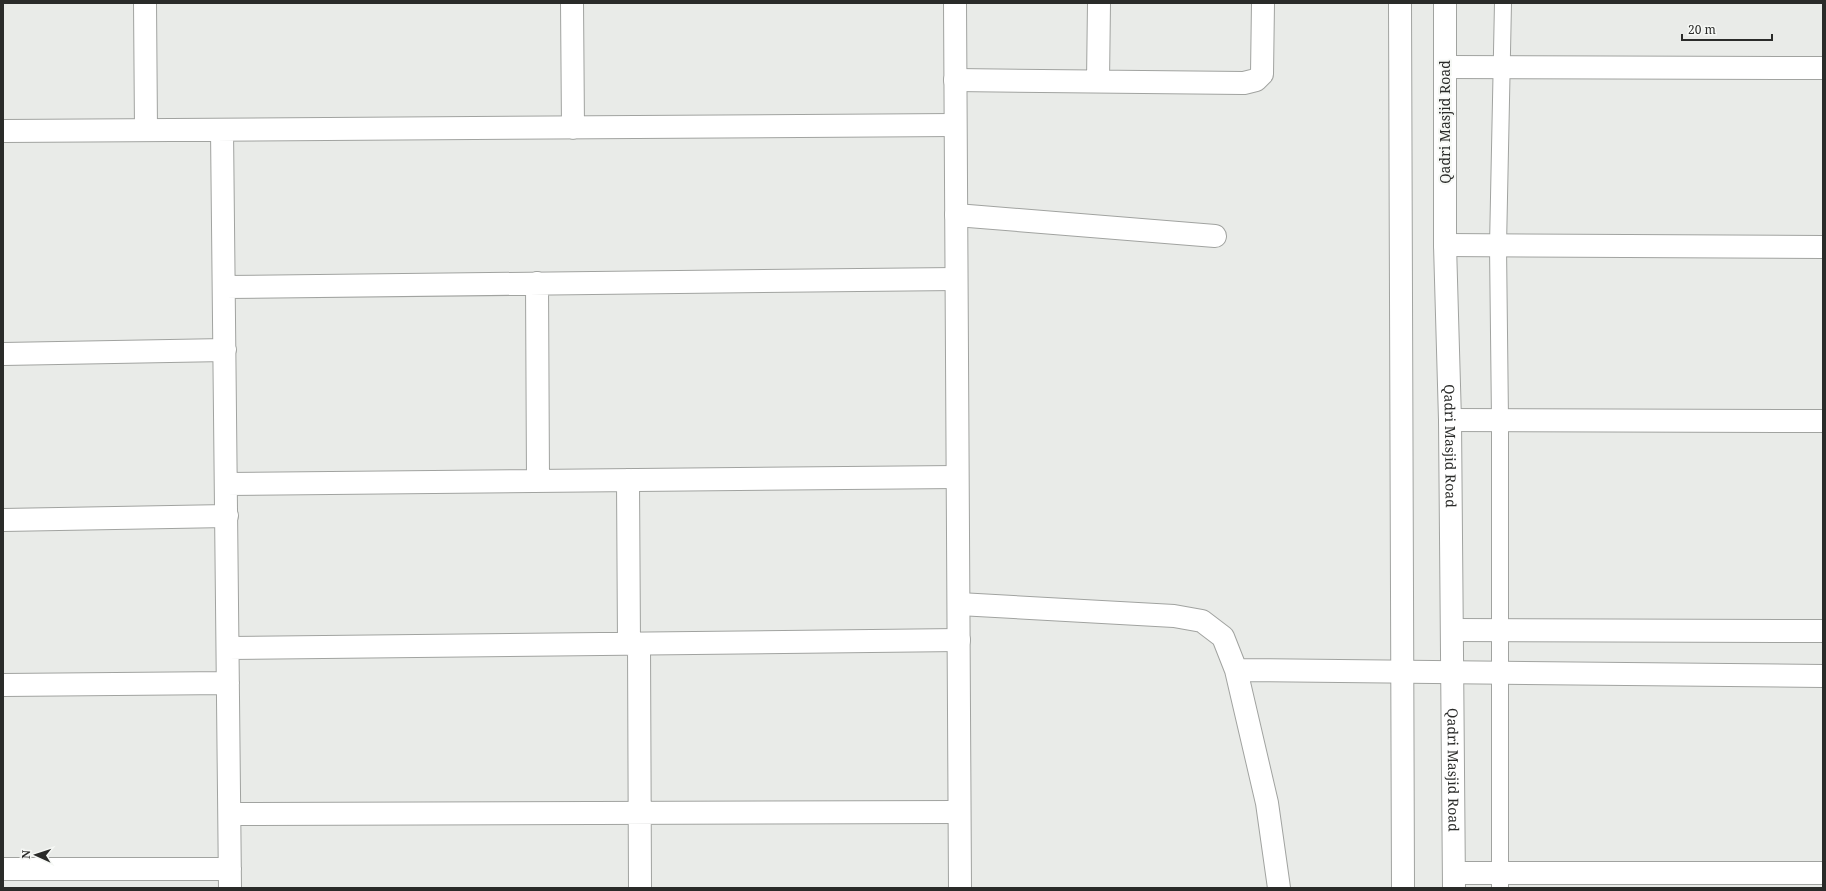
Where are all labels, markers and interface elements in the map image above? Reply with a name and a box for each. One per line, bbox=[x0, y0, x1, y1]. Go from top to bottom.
scale bar bbox=[1682, 16, 1772, 42]
text: 20 m bbox=[1688, 21, 1716, 38]
street label: Qadri Masjid Road bbox=[1435, 60, 1454, 184]
street label: Qadri Masjid Road bbox=[1440, 384, 1461, 508]
street label: Qadri Masjid Road bbox=[1443, 708, 1464, 832]
north arrow bbox=[16, 835, 56, 875]
text: N bbox=[18, 849, 33, 859]

